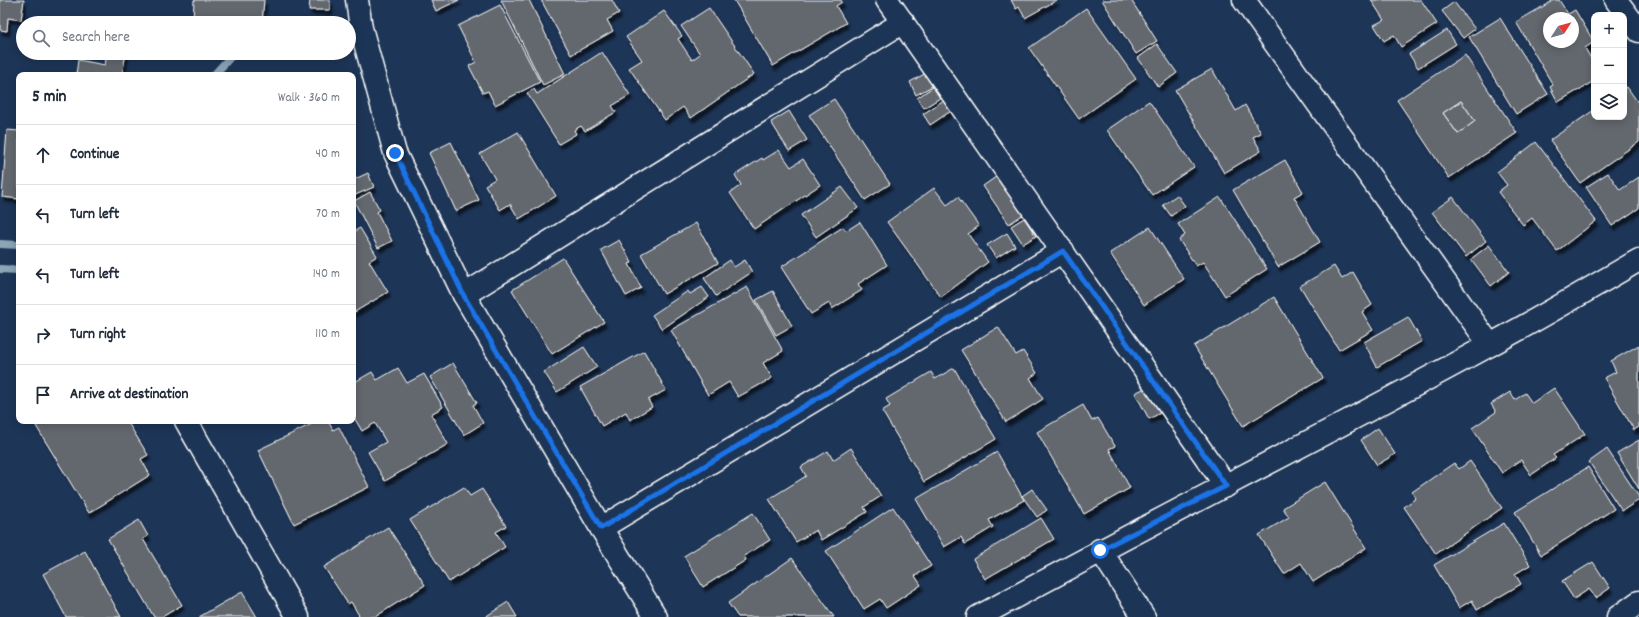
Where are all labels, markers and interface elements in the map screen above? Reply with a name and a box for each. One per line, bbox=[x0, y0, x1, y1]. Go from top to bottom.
north arrow bbox=[1543, 12, 1579, 48]
map controls bbox=[1591, 12, 1627, 120]
button: + bbox=[1591, 12, 1627, 48]
search box bbox=[16, 16, 356, 60]
icon: search bbox=[30, 27, 52, 49]
text: Search here bbox=[62, 27, 130, 49]
button: − bbox=[1591, 48, 1627, 84]
button: layers bbox=[1591, 84, 1627, 120]
text: 5 min bbox=[32, 86, 66, 110]
text: Walk · 360 m bbox=[278, 89, 340, 108]
icon: ahead bbox=[32, 144, 54, 166]
text: Continue bbox=[70, 144, 119, 166]
route end bbox=[386, 144, 404, 162]
text: 40 m bbox=[316, 145, 340, 164]
icon: left bbox=[32, 204, 54, 226]
text: Turn left bbox=[70, 204, 119, 226]
text: 70 m bbox=[316, 205, 340, 224]
icon: left bbox=[32, 264, 54, 286]
text: Turn left bbox=[70, 264, 119, 286]
text: 140 m bbox=[313, 265, 340, 284]
icon: right bbox=[32, 324, 54, 346]
text: Turn right bbox=[70, 324, 126, 346]
text: 110 m bbox=[315, 325, 340, 344]
icon: arrive bbox=[32, 384, 54, 406]
text: Arrive at destination bbox=[70, 384, 188, 406]
route start bbox=[1091, 541, 1109, 559]

